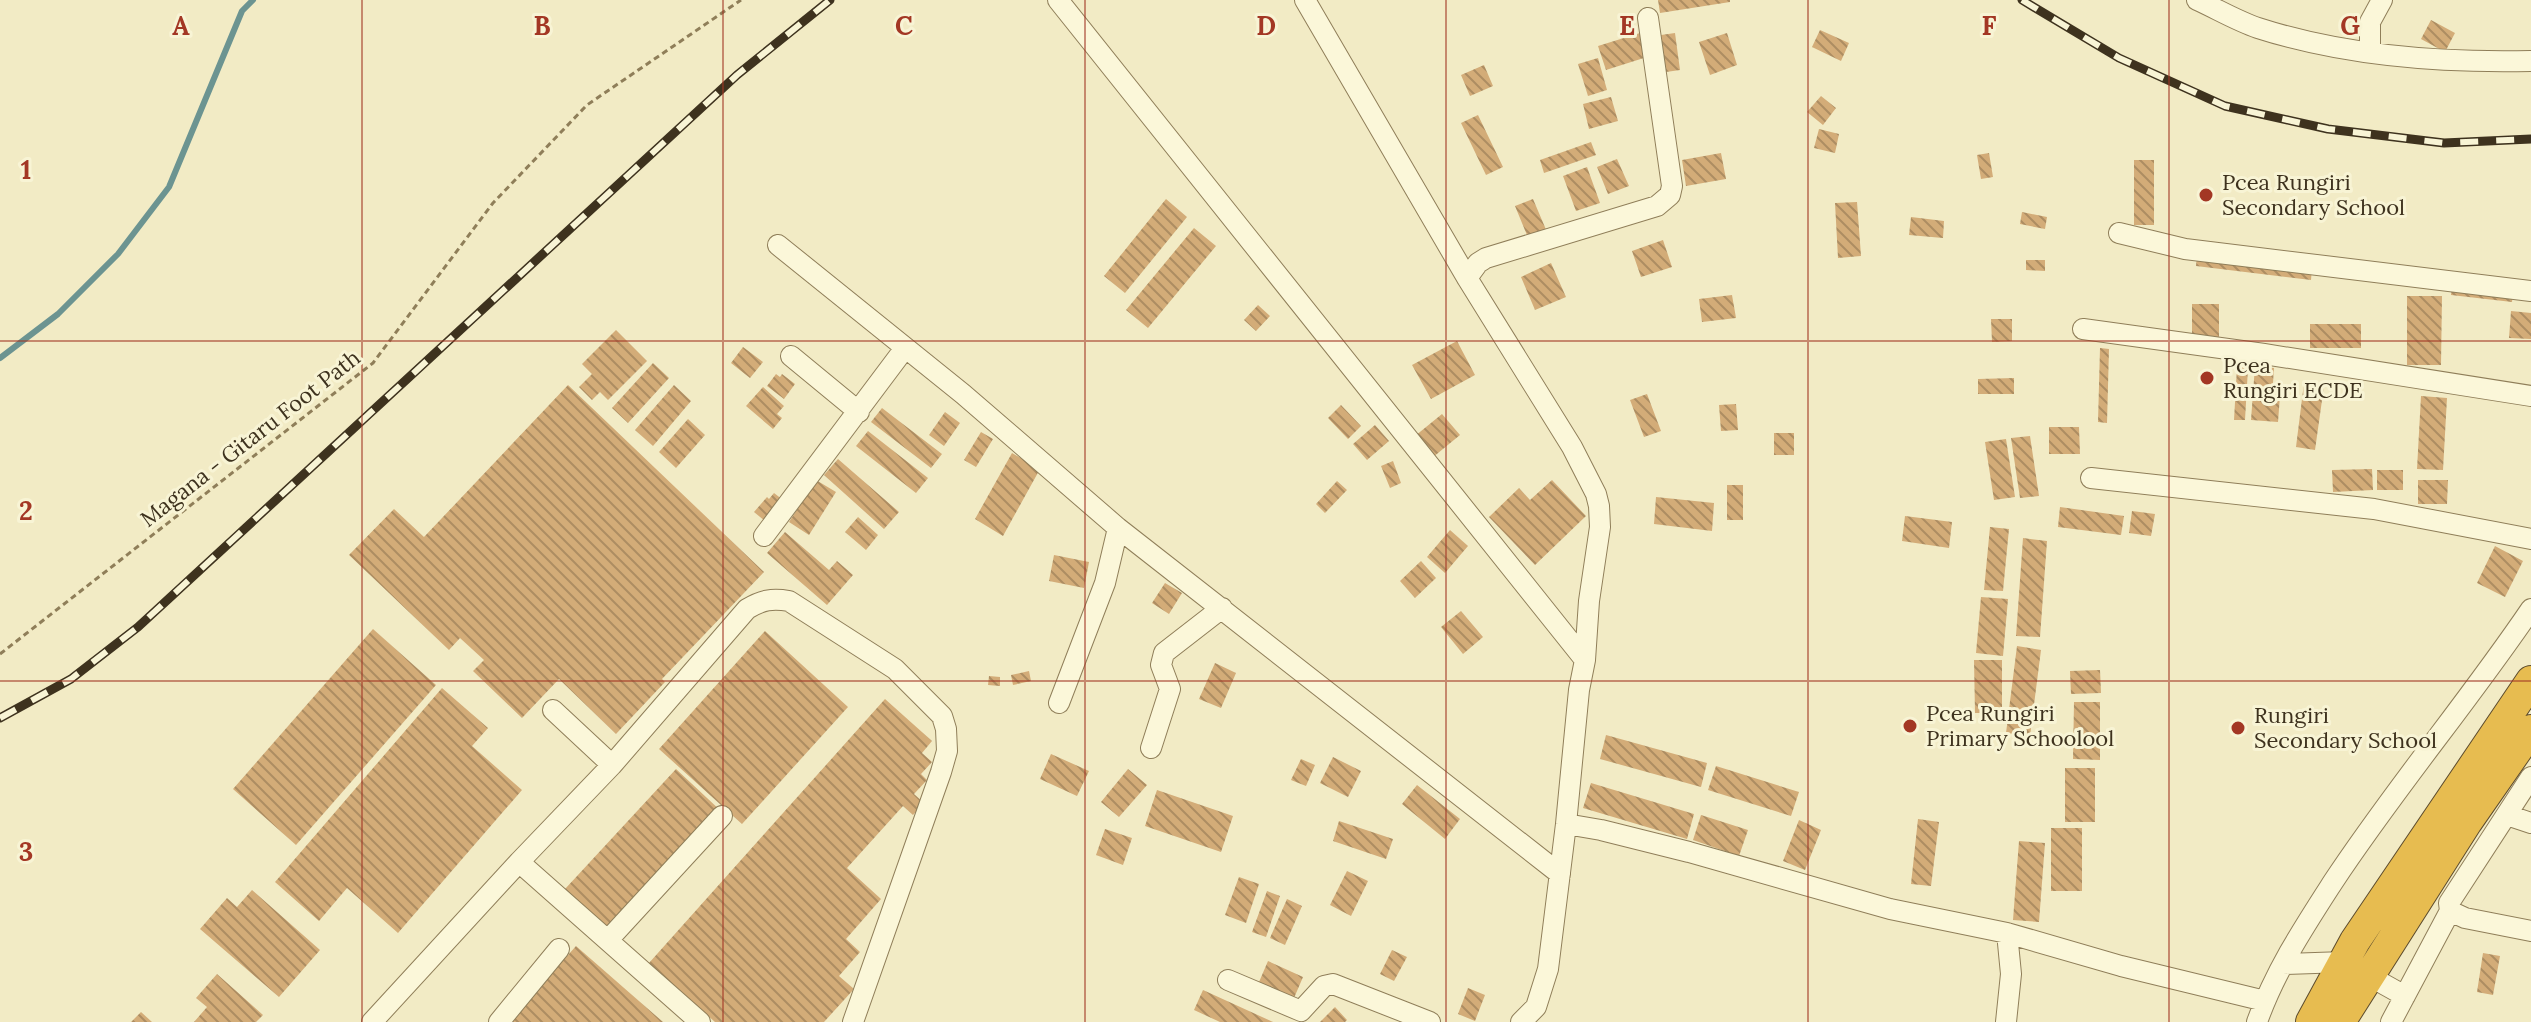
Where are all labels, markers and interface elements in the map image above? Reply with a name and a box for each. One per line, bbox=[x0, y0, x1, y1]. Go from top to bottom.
text: A bbox=[172, 9, 190, 42]
text: B bbox=[533, 9, 551, 42]
text: C bbox=[895, 9, 913, 42]
text: D bbox=[1256, 9, 1276, 42]
text: E bbox=[1619, 9, 1635, 42]
text: F bbox=[1982, 9, 1997, 42]
text: G bbox=[2340, 9, 2360, 42]
text: 1 bbox=[21, 153, 31, 186]
place label: Pcea Rungiri Secondary School bbox=[2222, 168, 2405, 221]
marker: Pcea Rungiri Secondary School bbox=[2197, 186, 2215, 204]
street label: Magana - Gitaru Foot Path bbox=[134, 343, 366, 533]
place label: Pcea Rungiri ECDE bbox=[2223, 351, 2363, 404]
marker: Pcea Rungiri ECDE bbox=[2198, 369, 2216, 387]
text: 2 bbox=[19, 494, 33, 527]
place label: Pcea Rungiri Primary Schoolool bbox=[1926, 699, 2114, 752]
place label: Rungiri Secondary School bbox=[2254, 701, 2437, 754]
marker: Pcea Rungiri Primary Schoolool bbox=[1901, 717, 1919, 735]
marker: Rungiri Secondary School bbox=[2229, 719, 2247, 737]
text: 3 bbox=[19, 835, 33, 868]

